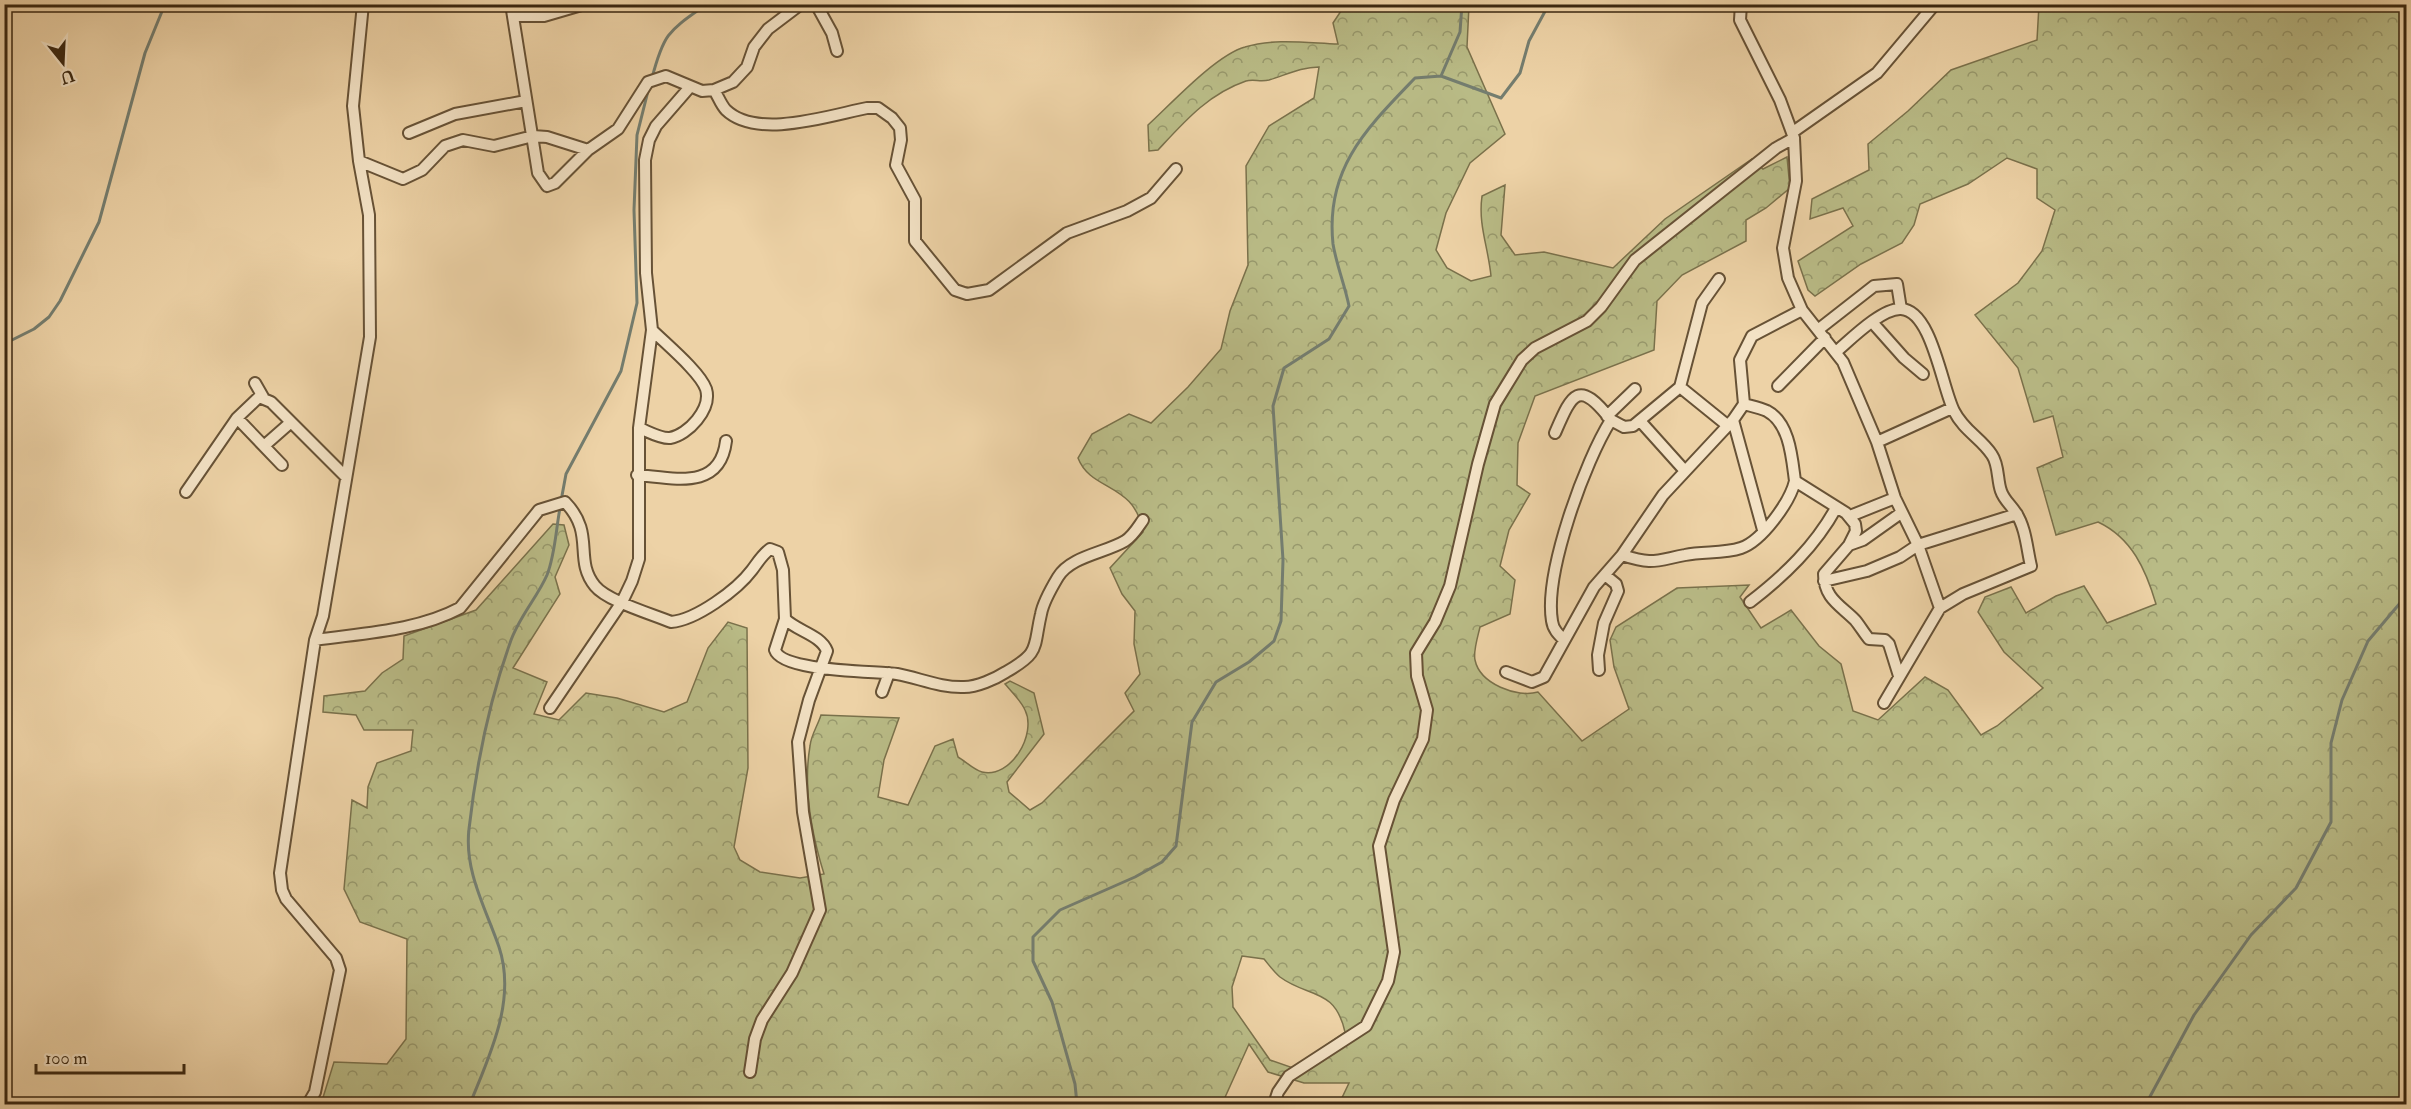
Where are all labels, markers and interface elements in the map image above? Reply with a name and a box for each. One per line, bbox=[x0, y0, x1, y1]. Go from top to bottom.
north arrow bbox=[33, 33, 93, 93]
text: U bbox=[57, 65, 77, 88]
scale bar bbox=[36, 1037, 184, 1075]
text: 100 m bbox=[45, 1047, 88, 1070]

